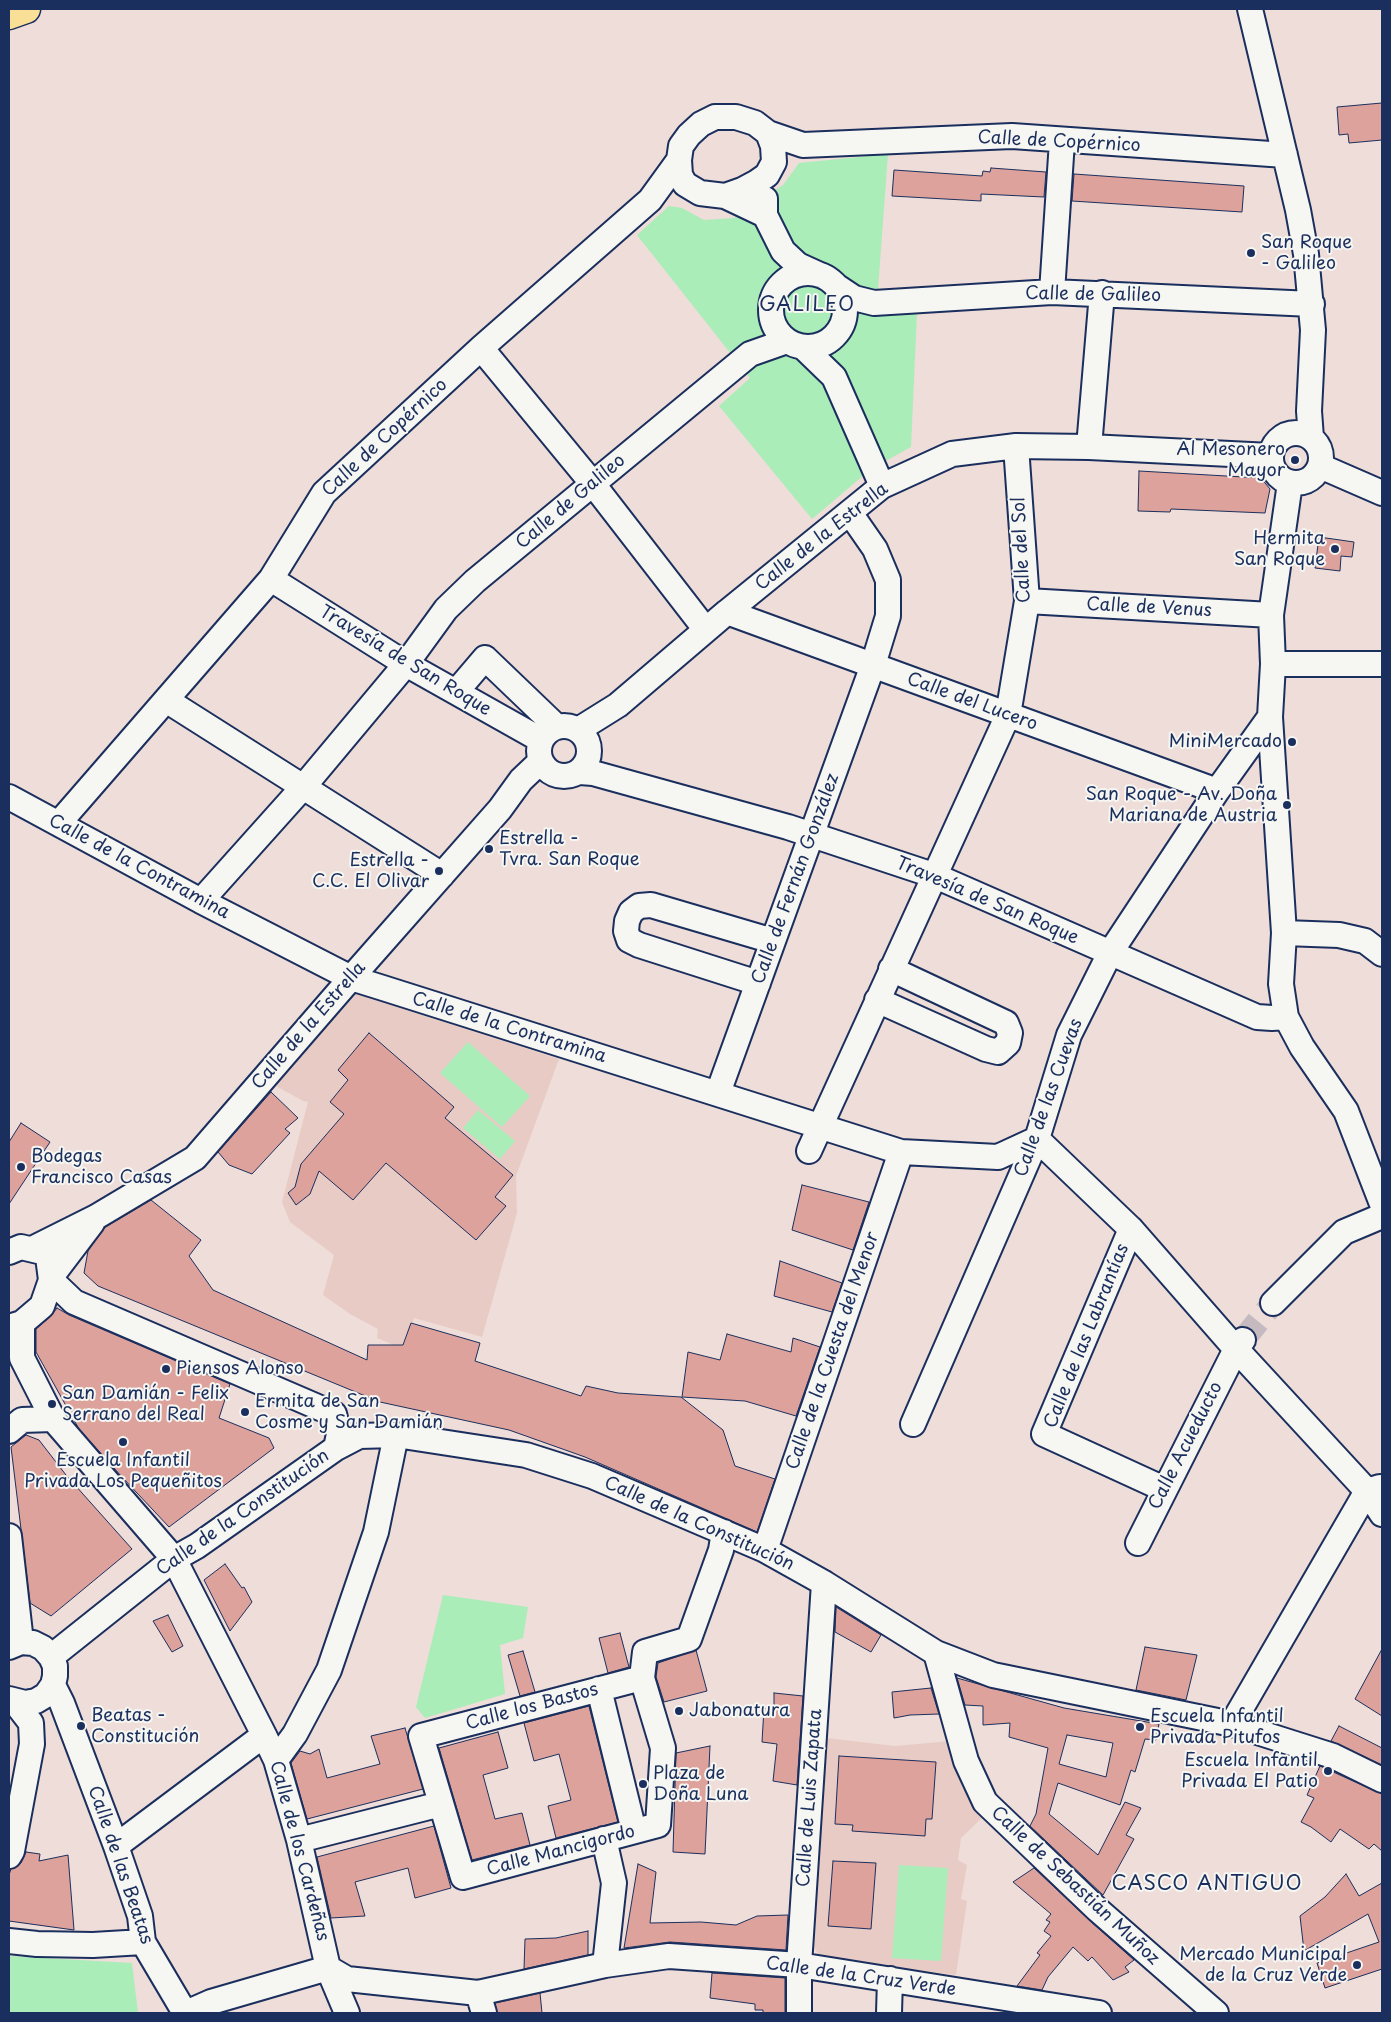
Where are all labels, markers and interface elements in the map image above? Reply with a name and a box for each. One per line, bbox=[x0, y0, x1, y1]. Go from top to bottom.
street label: Calle de Copérnico bbox=[977, 127, 1141, 157]
place label: San Roque - Galileo bbox=[1261, 232, 1352, 274]
marker: San Roque - Galileo bbox=[1245, 247, 1257, 259]
street label: Calle de Galileo bbox=[1025, 283, 1161, 307]
district label: GALILEO bbox=[759, 293, 855, 317]
street label: Calle de Copérnico bbox=[318, 374, 452, 502]
place label: Al Mesonero Mayor bbox=[1177, 439, 1285, 482]
street label: Calle de Galileo bbox=[512, 450, 630, 554]
marker: Al Mesonero Mayor bbox=[1289, 454, 1301, 466]
street label: Calle de la Estrella bbox=[751, 478, 893, 596]
street label: Calle del Sol bbox=[1008, 496, 1036, 604]
place label: Hermita San Roque bbox=[1234, 528, 1325, 570]
marker: Hermita San Roque bbox=[1329, 543, 1341, 555]
street label: Calle de Venus bbox=[1086, 594, 1212, 622]
street label: Travesía de San Roque bbox=[315, 601, 495, 721]
street label: Calle del Lucero bbox=[904, 668, 1040, 736]
place label: MiniMercado bbox=[1169, 731, 1282, 753]
marker: MiniMercado bbox=[1286, 736, 1298, 748]
street label: Calle de Fernán González bbox=[748, 771, 844, 987]
place label: San Roque - Av. Doña Mariana de Austria bbox=[1086, 784, 1277, 826]
marker: San Roque - Av. Doña Mariana de Austria bbox=[1281, 799, 1293, 811]
street label: Calle de la Contramina bbox=[45, 810, 233, 924]
place label: Estrella - Tvra. San Roque bbox=[499, 828, 639, 871]
marker: Estrella - Tvra. San Roque bbox=[483, 843, 495, 855]
place label: Estrella - C.C. El Olivar bbox=[312, 850, 429, 892]
street label: Travesía de San Roque bbox=[892, 853, 1082, 949]
marker: Estrella - C.C. El Olivar bbox=[433, 865, 445, 877]
street label: Calle de la Estrella bbox=[248, 958, 370, 1094]
street label: Calle de la Contramina bbox=[409, 988, 609, 1068]
street label: Calle de las Cuevas bbox=[1010, 1016, 1088, 1180]
place label: Bodegas Francisco Casas bbox=[31, 1146, 172, 1188]
marker: Bodegas Francisco Casas bbox=[15, 1161, 27, 1173]
street label: Calle de la Cuesta del Menor bbox=[782, 1229, 884, 1473]
street label: Calle de las Labrantías bbox=[1040, 1241, 1134, 1431]
place label: Piensos Alonso bbox=[176, 1358, 304, 1380]
marker: Piensos Alonso bbox=[160, 1363, 172, 1375]
street label: Calle Acueducto bbox=[1145, 1379, 1227, 1513]
place label: San Damián - Felix Serrano del Real bbox=[62, 1383, 229, 1426]
place label: Ermita de San Cosme y San Damián bbox=[255, 1391, 443, 1434]
marker: San Damián - Felix Serrano del Real bbox=[46, 1398, 58, 1410]
marker: Ermita de San Cosme y San Damián bbox=[239, 1406, 251, 1418]
marker: Escuela Infantil Privada Los Pequeñitos bbox=[117, 1436, 129, 1448]
street label: Calle de la Constitución bbox=[153, 1445, 333, 1581]
place label: Escuela Infantil Privada Los Pequeñitos bbox=[24, 1450, 222, 1492]
street label: Calle de la Constitución bbox=[601, 1472, 797, 1576]
street label: Calle los Bastos bbox=[463, 1679, 601, 1735]
place label: Jabonatura bbox=[689, 1700, 790, 1722]
place label: Beatas - Constitución bbox=[91, 1705, 199, 1748]
marker: Jabonatura bbox=[673, 1705, 685, 1717]
place label: Escuela Infantil Privada Pitufos bbox=[1150, 1706, 1284, 1748]
street label: Calle de Luis Zapata bbox=[793, 1708, 827, 1888]
marker: Beatas - Constitución bbox=[75, 1720, 87, 1732]
marker: Escuela Infantil Privada Pitufos bbox=[1134, 1721, 1146, 1733]
place label: Escuela Infantil Privada El Patio bbox=[1181, 1750, 1318, 1792]
street label: Calle de los Cardeñas bbox=[265, 1759, 333, 1943]
place label: Plaza de Doña Luna bbox=[653, 1763, 749, 1806]
marker: Escuela Infantil Privada El Patio bbox=[1322, 1765, 1334, 1777]
marker: Plaza de Doña Luna bbox=[637, 1778, 649, 1790]
street label: Calle de las Beatas bbox=[83, 1783, 157, 1947]
street label: Calle de Sebastián Muñoz bbox=[986, 1802, 1164, 1970]
street label: Calle Mancigordo bbox=[485, 1821, 637, 1881]
district label: CASCO ANTIGUO bbox=[1109, 1872, 1305, 1896]
place label: Mercado Municipal de la Cruz Verde bbox=[1179, 1944, 1347, 1986]
street label: Calle de la Cruz Verde bbox=[765, 1953, 957, 2001]
marker: Mercado Municipal de la Cruz Verde bbox=[1351, 1959, 1363, 1971]

